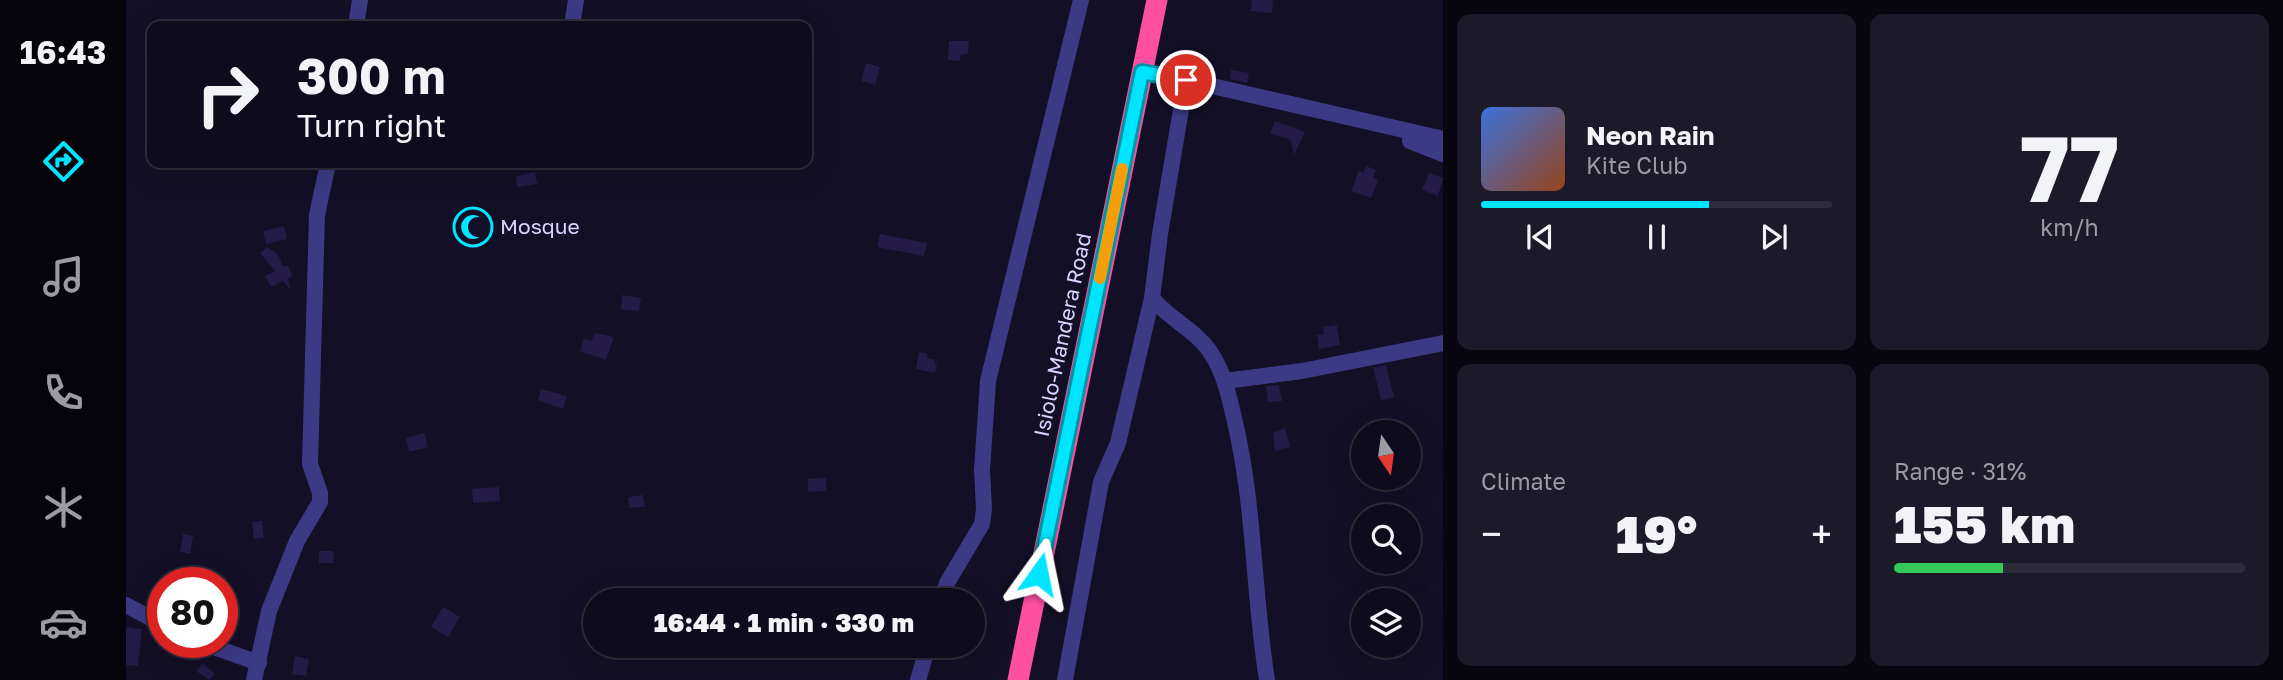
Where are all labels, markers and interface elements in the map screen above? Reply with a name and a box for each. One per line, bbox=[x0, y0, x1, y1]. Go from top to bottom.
text: 16:43 bbox=[20, 33, 106, 71]
text: 300 m bbox=[297, 46, 446, 105]
icon: right bbox=[182, 49, 273, 140]
pin bbox=[1156, 50, 1216, 110]
icon: arrive bbox=[1167, 61, 1205, 99]
text: Turn right bbox=[297, 106, 446, 144]
text: 77 bbox=[2020, 113, 2119, 222]
text: Neon Rain bbox=[1586, 120, 1715, 151]
icon: directions bbox=[39, 137, 88, 186]
text: Kite Club bbox=[1586, 151, 1687, 179]
mosque icon: Mosque bbox=[452, 206, 494, 248]
place label: Mosque bbox=[500, 213, 580, 239]
text: km/h bbox=[2040, 213, 2099, 241]
icon: previous bbox=[1521, 218, 1559, 256]
icon: pause bbox=[1638, 218, 1676, 256]
icon: next bbox=[1755, 218, 1793, 256]
street label: Isiolo-Mandera Road bbox=[1028, 231, 1096, 439]
icon: music bbox=[39, 252, 88, 301]
icon: phone bbox=[39, 368, 88, 417]
north arrow bbox=[1351, 420, 1421, 490]
map controls bbox=[1351, 420, 1421, 658]
text: Range · 31% bbox=[1894, 457, 2026, 485]
text: Climate bbox=[1481, 467, 1566, 495]
icon: climate bbox=[39, 483, 88, 532]
text: 155 km bbox=[1894, 492, 2075, 554]
text: 19° bbox=[1616, 502, 1697, 564]
button: search bbox=[1351, 504, 1421, 574]
text: − bbox=[1481, 511, 1502, 556]
text: + bbox=[1811, 511, 1832, 556]
position arrow bbox=[1002, 537, 1076, 611]
speed limit sign: 80 bbox=[147, 567, 238, 658]
button: layers bbox=[1351, 588, 1421, 658]
icon: car bbox=[39, 598, 88, 647]
text: 16:44 · 1 min · 330 m bbox=[654, 607, 914, 638]

